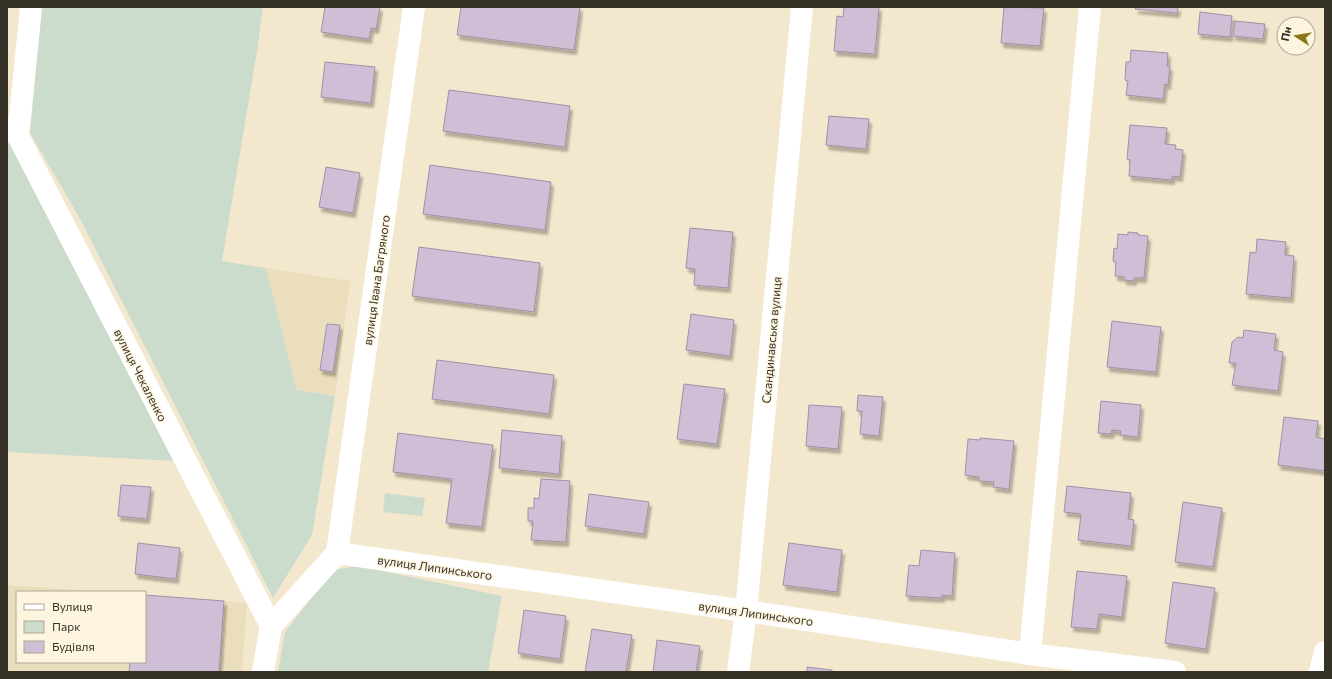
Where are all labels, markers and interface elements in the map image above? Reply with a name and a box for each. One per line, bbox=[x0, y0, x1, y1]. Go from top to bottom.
north arrow bbox=[1276, 16, 1316, 56]
text: Пн bbox=[1278, 25, 1294, 42]
street label: вулиця Івана Багряного bbox=[360, 214, 392, 346]
street label: Скандинавська вулиця bbox=[758, 276, 784, 404]
street label: вулиця Чекаленко bbox=[112, 326, 170, 424]
street label: вулиця Липинського bbox=[377, 552, 493, 582]
legend bbox=[16, 591, 146, 663]
street label: вулиця Липинського bbox=[698, 598, 814, 628]
text: Вулиця bbox=[52, 599, 93, 613]
text: Парк bbox=[52, 619, 81, 633]
text: Будівля bbox=[52, 639, 95, 653]

